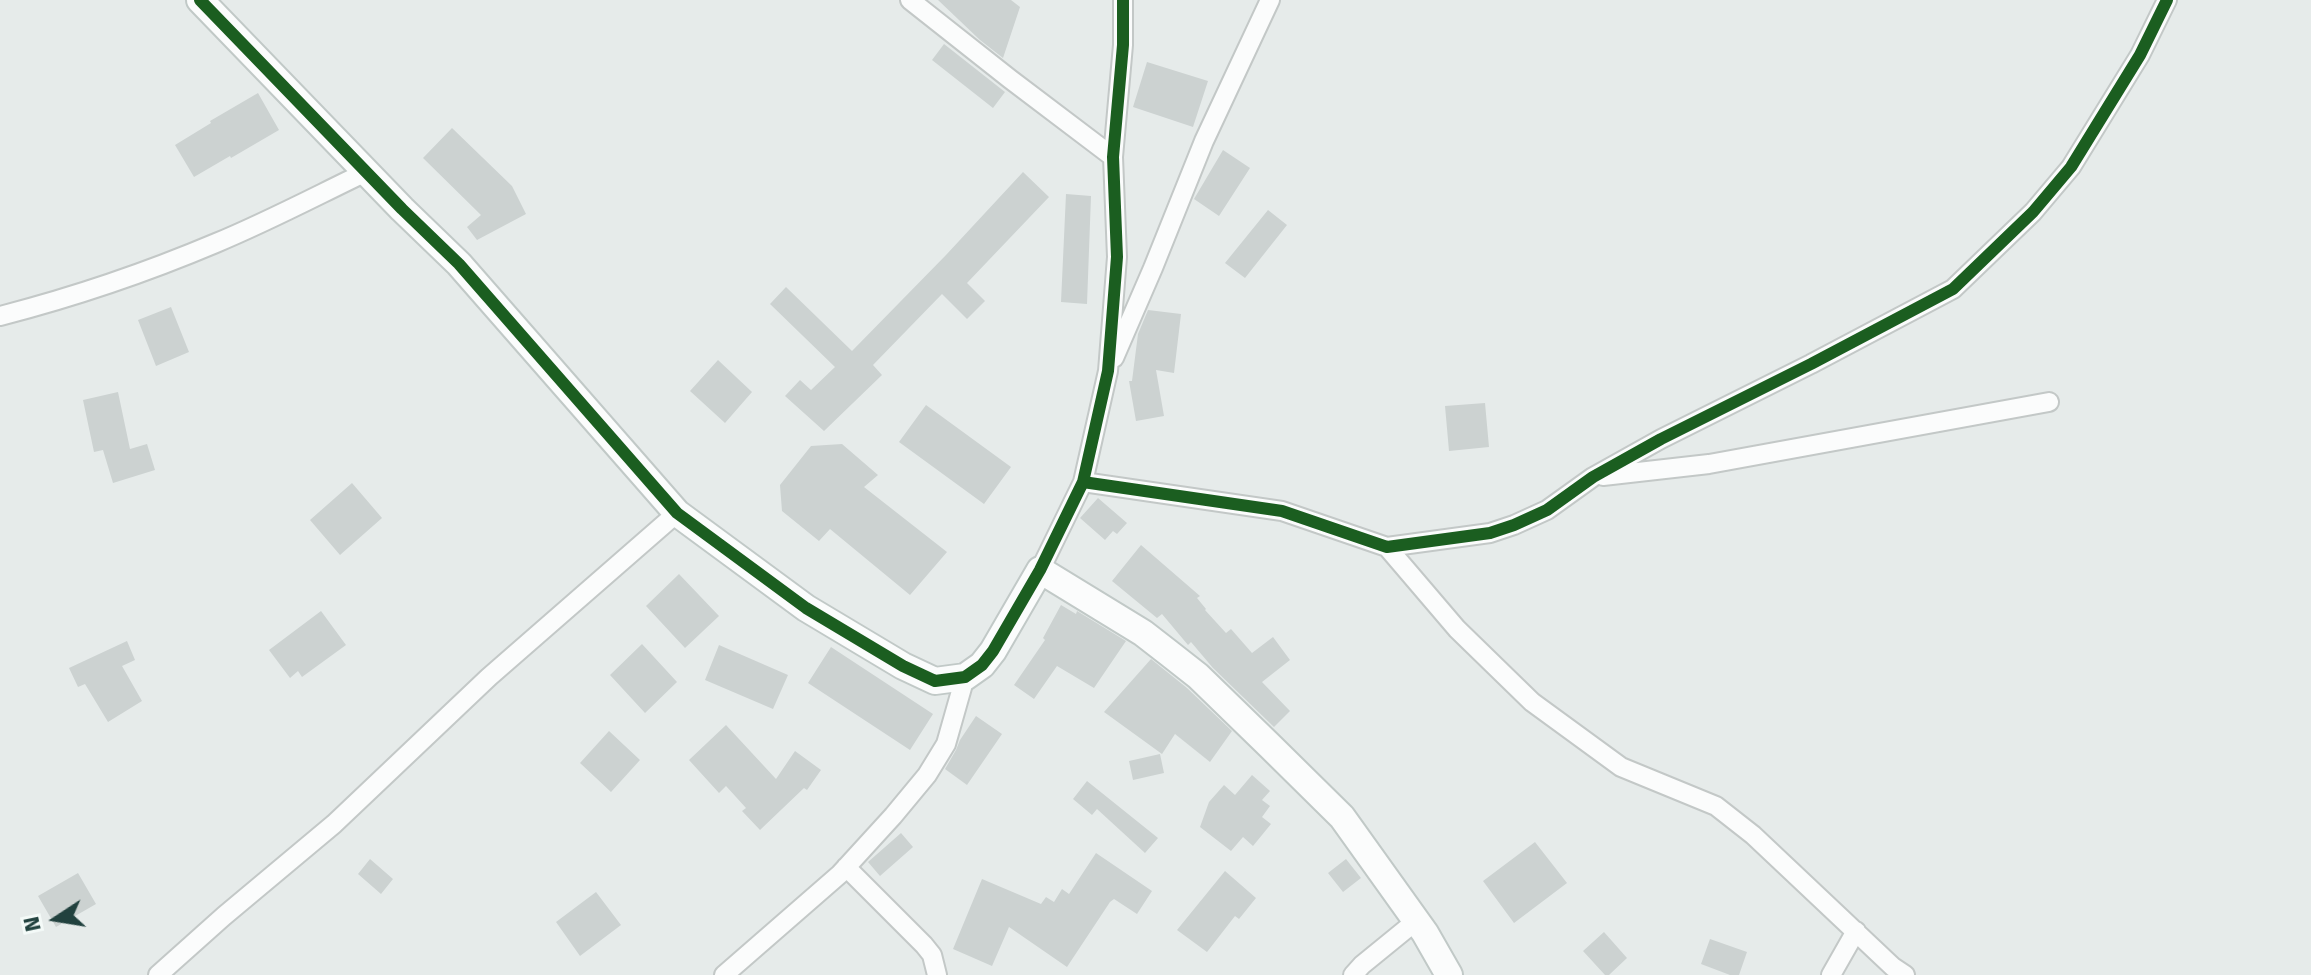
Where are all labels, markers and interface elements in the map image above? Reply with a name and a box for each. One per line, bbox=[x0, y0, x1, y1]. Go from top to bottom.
north arrow bbox=[16, 879, 96, 959]
text: N bbox=[17, 914, 47, 934]

